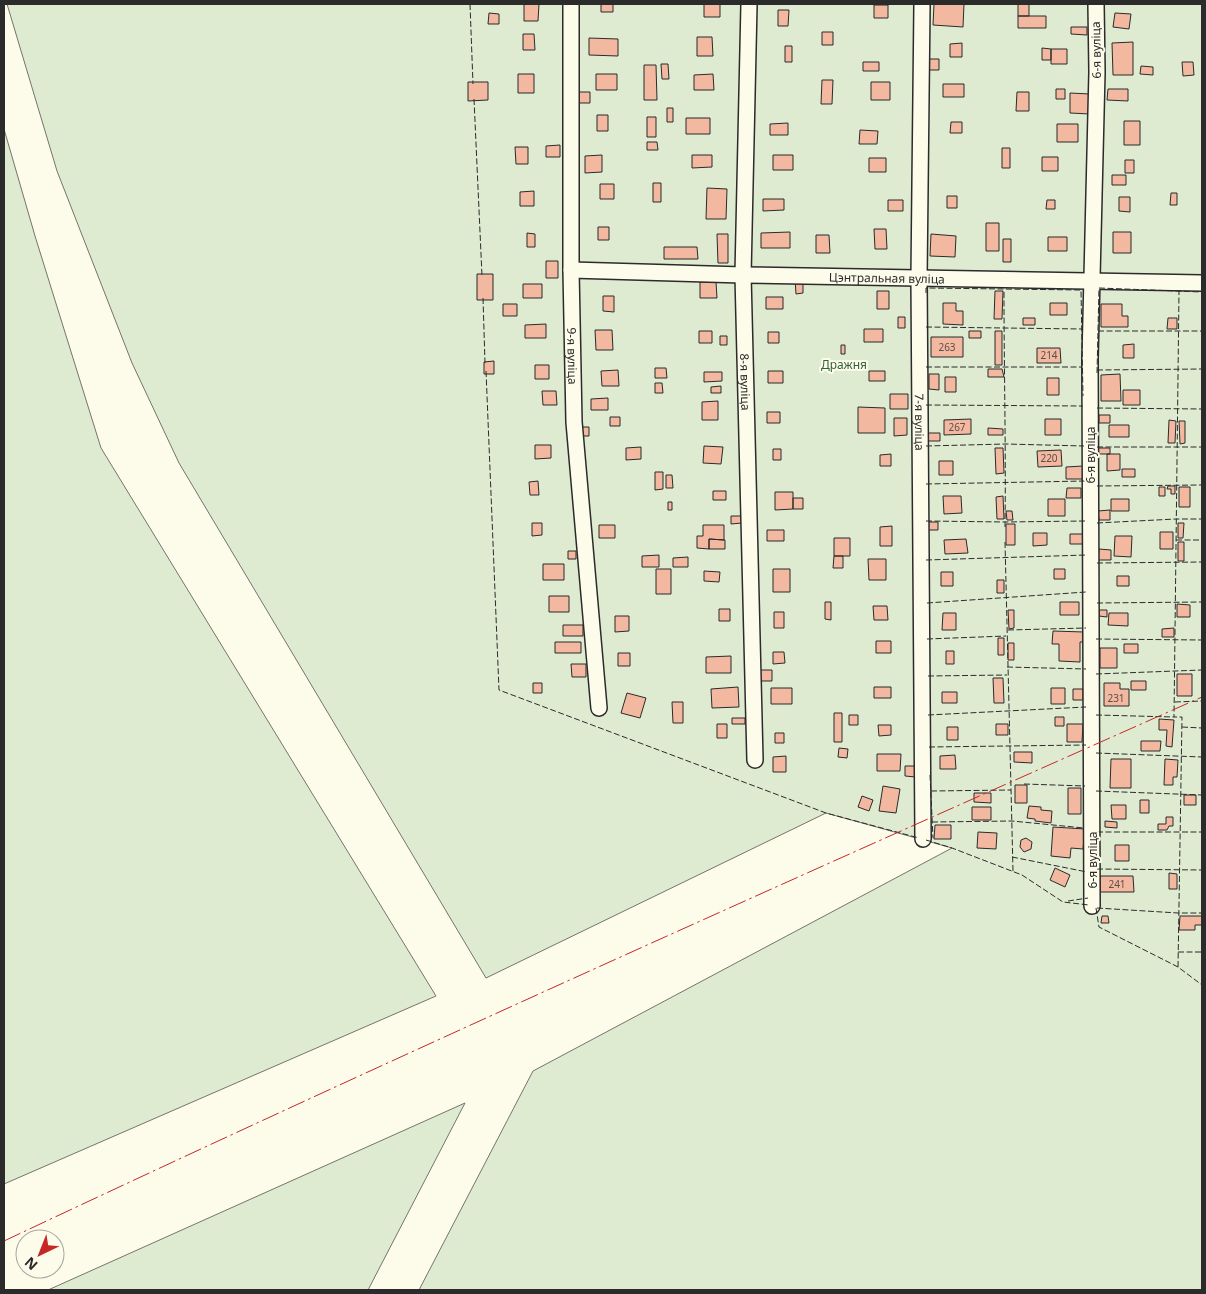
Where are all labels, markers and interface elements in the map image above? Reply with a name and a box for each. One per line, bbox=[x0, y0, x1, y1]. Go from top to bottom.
street label: 6-я вуліца bbox=[1087, 21, 1105, 79]
street label: Цэнтральная вуліца bbox=[829, 268, 945, 287]
street label: 9-я вуліца bbox=[564, 327, 582, 385]
house number: 263 bbox=[938, 340, 956, 354]
house number: 214 bbox=[1040, 348, 1058, 362]
street label: 8-я вуліца bbox=[736, 353, 755, 411]
park label: Дражня bbox=[821, 356, 867, 373]
street label: 7-я вуліца bbox=[911, 393, 929, 451]
house number: 267 bbox=[948, 420, 966, 434]
street label: 6-я вуліца bbox=[1082, 426, 1099, 484]
house number: 220 bbox=[1040, 451, 1058, 465]
house number: 231 bbox=[1107, 691, 1125, 705]
street label: 6-я вуліца bbox=[1084, 831, 1101, 889]
house number: 241 bbox=[1108, 877, 1126, 891]
north arrow bbox=[15, 1229, 65, 1279]
text: N bbox=[20, 1253, 41, 1275]

